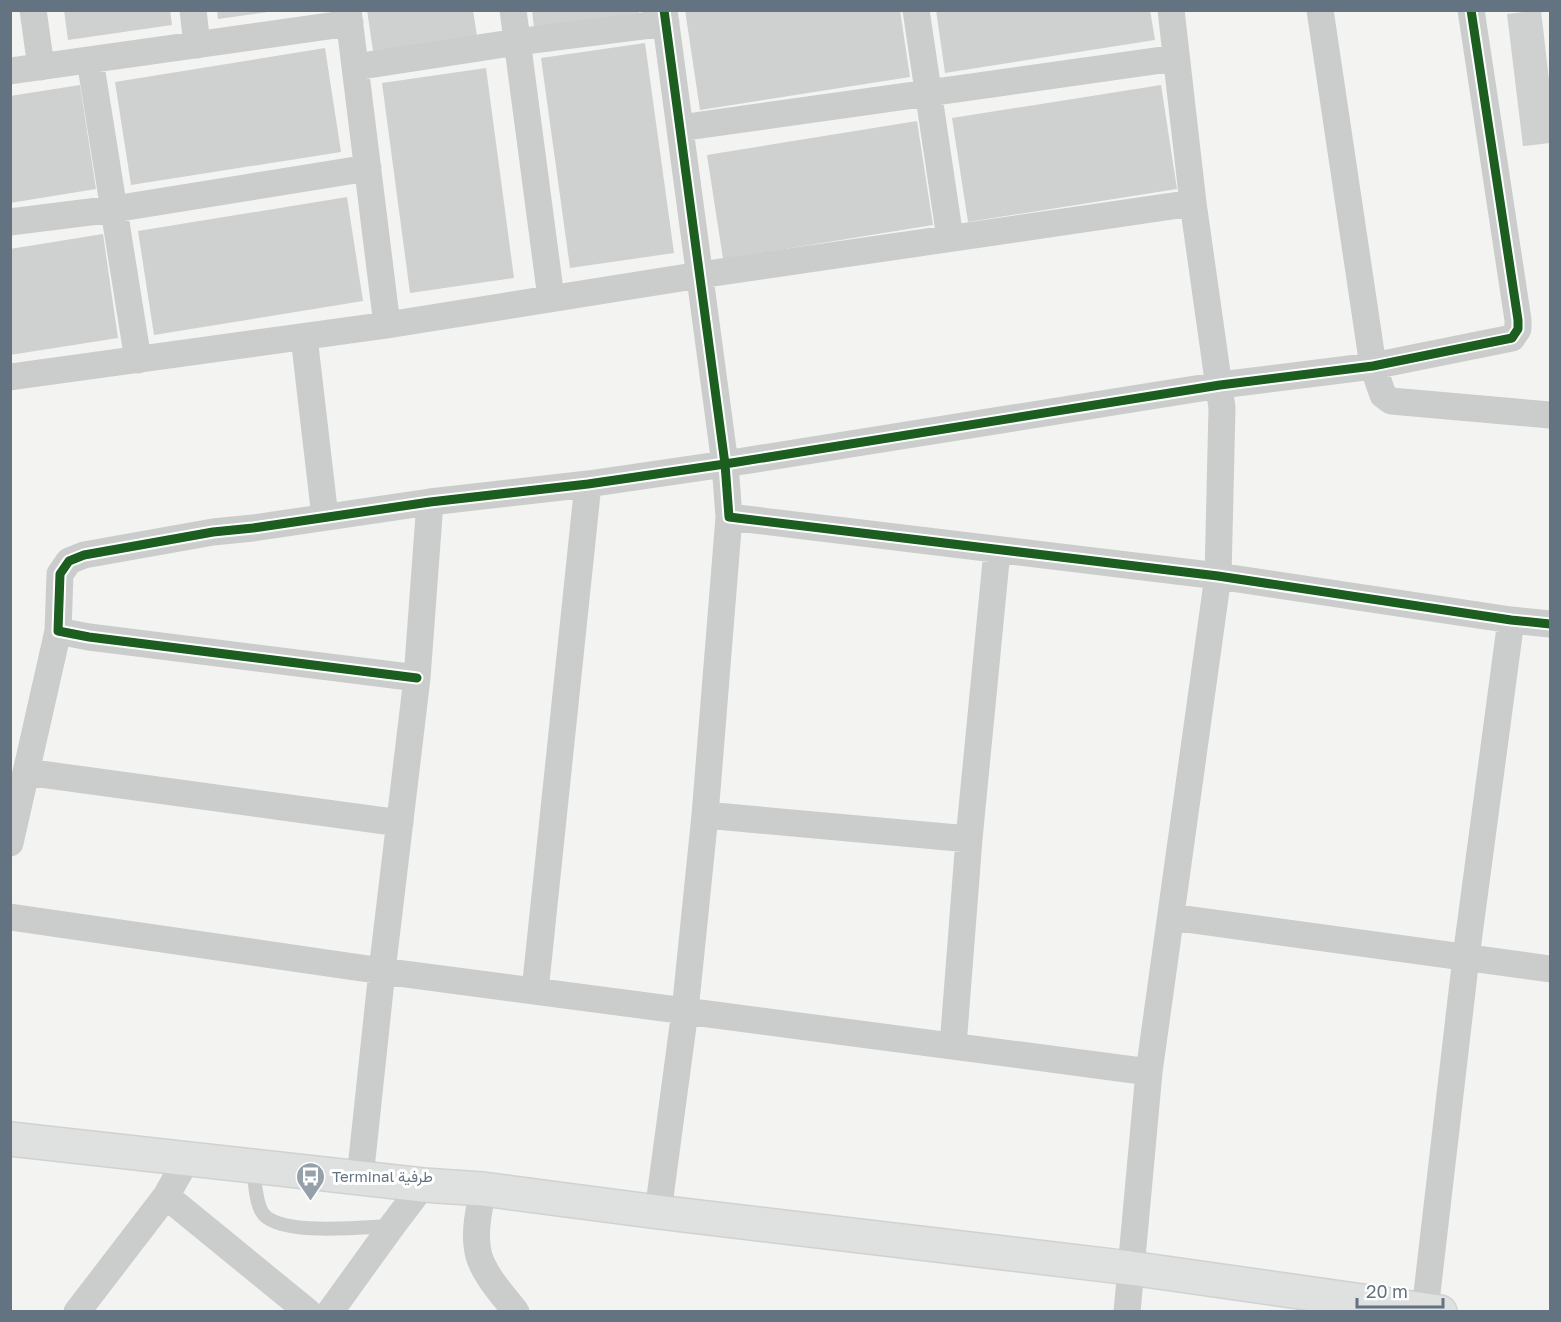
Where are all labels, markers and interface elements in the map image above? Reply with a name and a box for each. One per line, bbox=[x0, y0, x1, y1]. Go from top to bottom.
bus stop icon: Terminal طرفية bbox=[295, 1160, 327, 1202]
place label: Terminal طرفية bbox=[332, 1167, 433, 1186]
scale bar bbox=[1357, 1271, 1442, 1309]
text: 20 m bbox=[1366, 1280, 1408, 1302]

